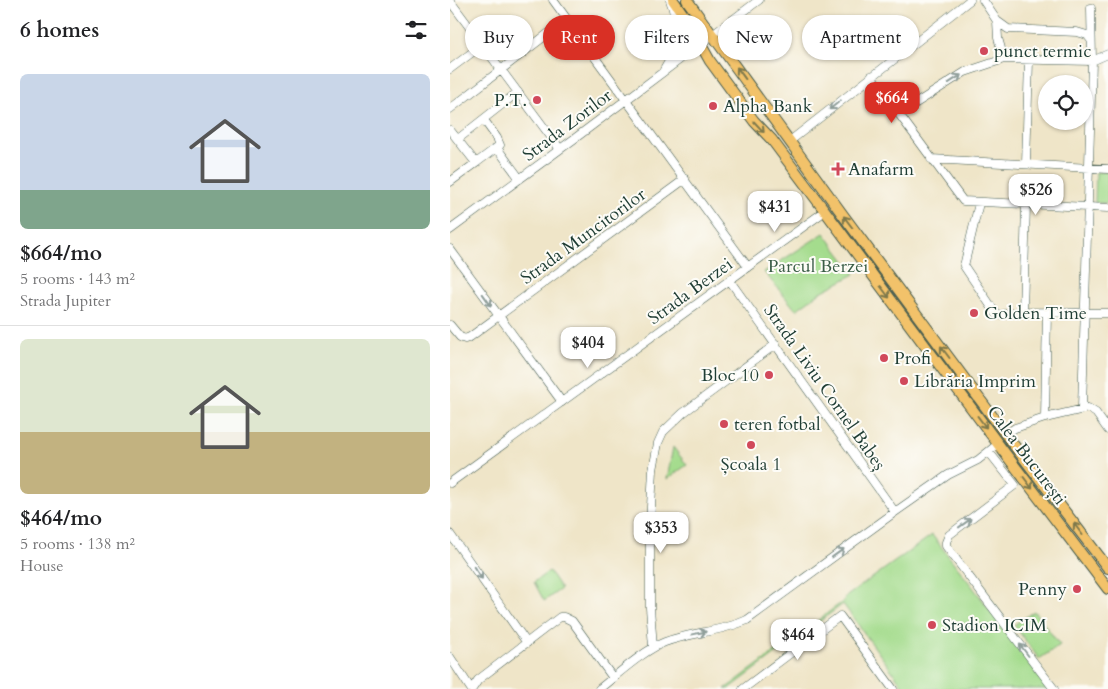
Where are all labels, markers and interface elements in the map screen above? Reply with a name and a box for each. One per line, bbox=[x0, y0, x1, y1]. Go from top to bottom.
chip: Buy bbox=[465, 15, 533, 60]
chip: Rent bbox=[543, 15, 615, 60]
chip: Filters bbox=[625, 15, 708, 60]
chip: New bbox=[718, 15, 792, 60]
chip: Apartment bbox=[802, 15, 919, 60]
text: 6 homes bbox=[20, 16, 99, 45]
icon: filters bbox=[402, 16, 430, 44]
place label: punct termic bbox=[994, 39, 1091, 64]
marker: punct termic bbox=[978, 45, 990, 57]
one-way arrow bbox=[736, 66, 746, 80]
one-way arrow bbox=[947, 73, 961, 83]
map controls bbox=[1038, 75, 1093, 130]
button: locate bbox=[1038, 75, 1093, 130]
pin: $664 bbox=[862, 82, 922, 124]
street label: Strada Zorilor bbox=[517, 83, 618, 167]
text: $664 bbox=[876, 87, 908, 109]
place label: P.T. bbox=[494, 88, 527, 113]
marker: P.T. bbox=[531, 94, 543, 106]
place label: Alpha Bank bbox=[723, 94, 813, 119]
marker: Alpha Bank bbox=[707, 100, 719, 112]
one-way arrow bbox=[828, 100, 842, 110]
icon: home bbox=[180, 106, 270, 196]
one-way arrow bbox=[753, 121, 765, 134]
place label: Anafarm bbox=[848, 157, 915, 182]
marker: Anafarm bbox=[832, 163, 844, 175]
pin: $526 bbox=[1006, 174, 1066, 216]
text: $526 bbox=[1020, 179, 1052, 201]
street label: Strada Muncitorilor bbox=[515, 182, 651, 290]
pin: $431 bbox=[745, 190, 805, 233]
text: $431 bbox=[759, 196, 791, 218]
one-way arrow bbox=[843, 215, 853, 229]
text: $664/mo bbox=[20, 239, 102, 268]
street label: Strada Berzei bbox=[643, 252, 738, 331]
park label: Parcul Berzei bbox=[768, 254, 868, 279]
text: 5 rooms · 143 m² bbox=[20, 268, 135, 290]
one-way arrow bbox=[879, 285, 890, 298]
text: Strada Jupiter bbox=[20, 290, 111, 312]
one-way arrow bbox=[482, 293, 492, 307]
street label: Strada Liviu Cornel Babeș bbox=[758, 299, 892, 475]
place label: Golden Time bbox=[984, 301, 1087, 326]
marker: Golden Time bbox=[968, 307, 980, 319]
pin: $404 bbox=[558, 326, 618, 369]
text: $404 bbox=[572, 332, 604, 354]
place label: Profi bbox=[894, 346, 931, 371]
one-way arrow bbox=[940, 346, 951, 359]
marker: Profi bbox=[878, 352, 890, 364]
place label: Bloc 10 bbox=[701, 363, 759, 388]
marker: Bloc 10 bbox=[763, 369, 775, 381]
place label: Librăria Imprim bbox=[914, 369, 1037, 394]
icon: home bbox=[180, 372, 270, 462]
marker: Librăria Imprim bbox=[898, 375, 910, 387]
street label: Calea București bbox=[981, 400, 1072, 510]
place label: teren fotbal bbox=[734, 412, 821, 437]
one-way arrow bbox=[977, 415, 987, 429]
marker: teren fotbal bbox=[718, 418, 730, 430]
marker: Școala 1 bbox=[745, 439, 757, 451]
place label: Școala 1 bbox=[720, 452, 782, 477]
one-way arrow bbox=[1022, 476, 1033, 489]
text: $464/mo bbox=[20, 504, 102, 533]
pin: $353 bbox=[631, 512, 691, 554]
text: $353 bbox=[645, 517, 677, 539]
one-way arrow bbox=[958, 517, 971, 528]
one-way arrow bbox=[1073, 523, 1084, 536]
text: 5 rooms · 138 m² bbox=[20, 533, 135, 555]
one-way arrow bbox=[831, 548, 845, 558]
text: House bbox=[20, 555, 63, 577]
one-way arrow bbox=[473, 566, 483, 580]
place label: Penny bbox=[1018, 577, 1067, 602]
marker: Penny bbox=[1071, 583, 1083, 595]
place label: Stadion ICIM bbox=[942, 613, 1047, 638]
pin: $464 bbox=[768, 618, 828, 661]
marker: Stadion ICIM bbox=[926, 619, 938, 631]
text: $464 bbox=[782, 624, 814, 646]
one-way arrow bbox=[691, 628, 707, 637]
one-way arrow bbox=[1019, 644, 1030, 657]

